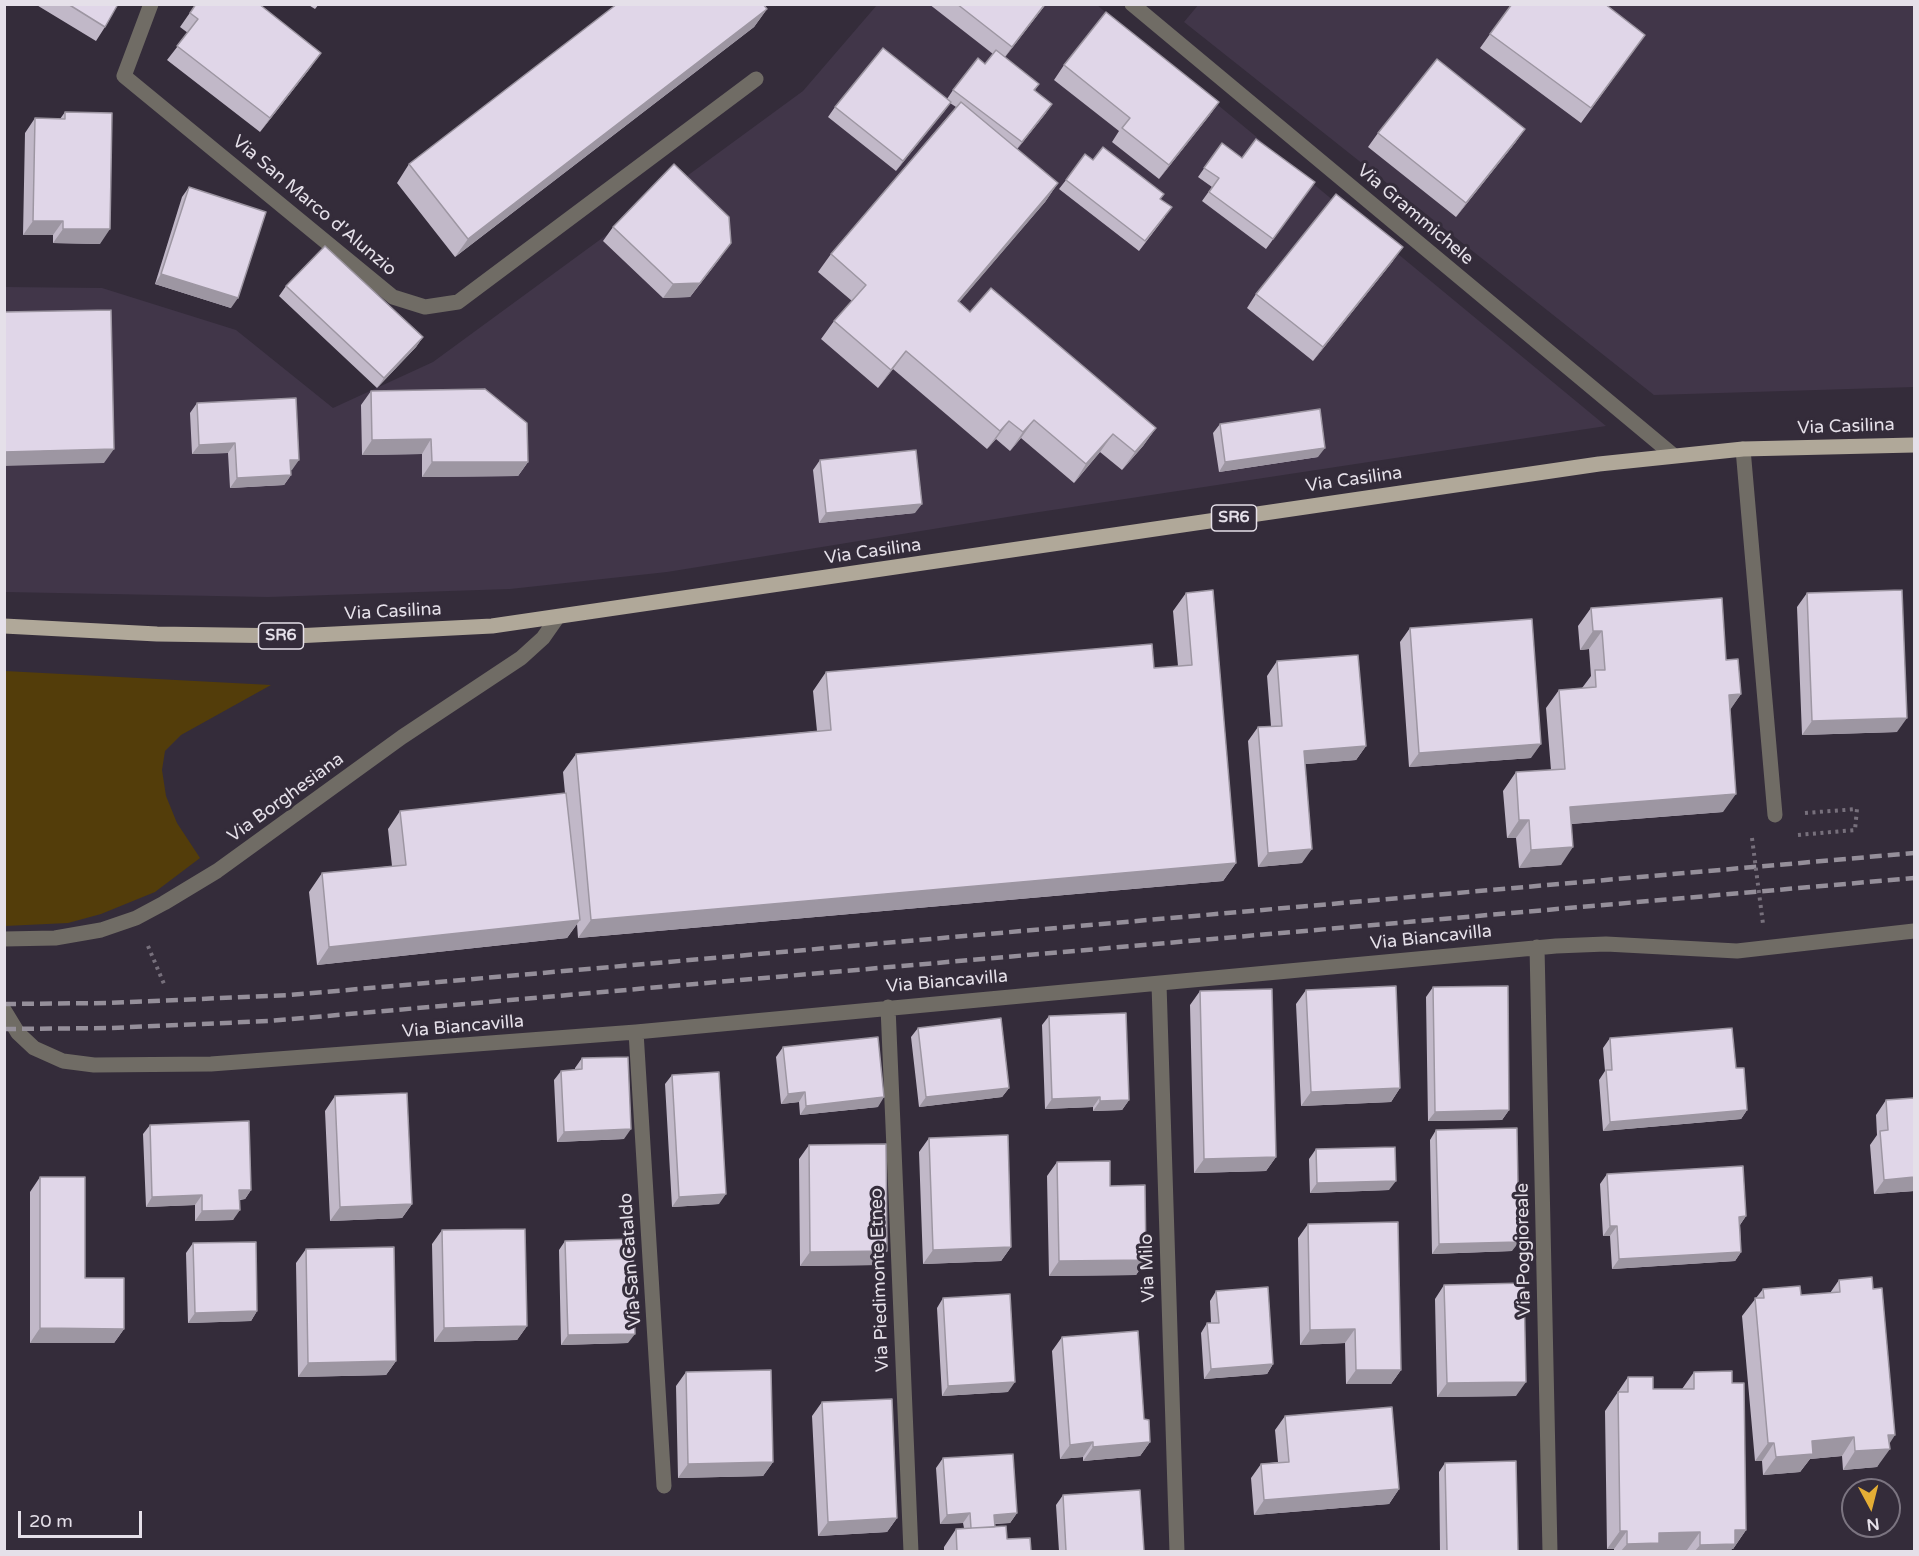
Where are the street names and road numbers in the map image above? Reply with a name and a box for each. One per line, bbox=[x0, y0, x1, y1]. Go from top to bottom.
street label: Via San Marco d'Alunzio bbox=[228, 131, 400, 281]
street label: Via Grammichele bbox=[1352, 160, 1478, 270]
street label: Via Casilina bbox=[1797, 415, 1895, 439]
street label: Via Casilina bbox=[1304, 463, 1404, 497]
road number: SR6 bbox=[1212, 505, 1256, 531]
street label: Via Casilina bbox=[823, 535, 923, 569]
street label: Via Casilina bbox=[344, 599, 442, 625]
road number: SR6 bbox=[258, 623, 304, 649]
street label: Via Borghesiana bbox=[224, 749, 348, 847]
street label: Via Biancavilla bbox=[1369, 921, 1493, 955]
street label: Via Biancavilla bbox=[885, 966, 1009, 998]
street label: Via Biancavilla bbox=[401, 1011, 525, 1043]
street label: Via Poggioreale bbox=[1512, 1183, 1536, 1317]
street label: Via Piedimonte Etneo bbox=[866, 1188, 894, 1372]
street label: Via San Cataldo bbox=[616, 1192, 646, 1328]
street label: Via Milo bbox=[1136, 1233, 1160, 1303]

